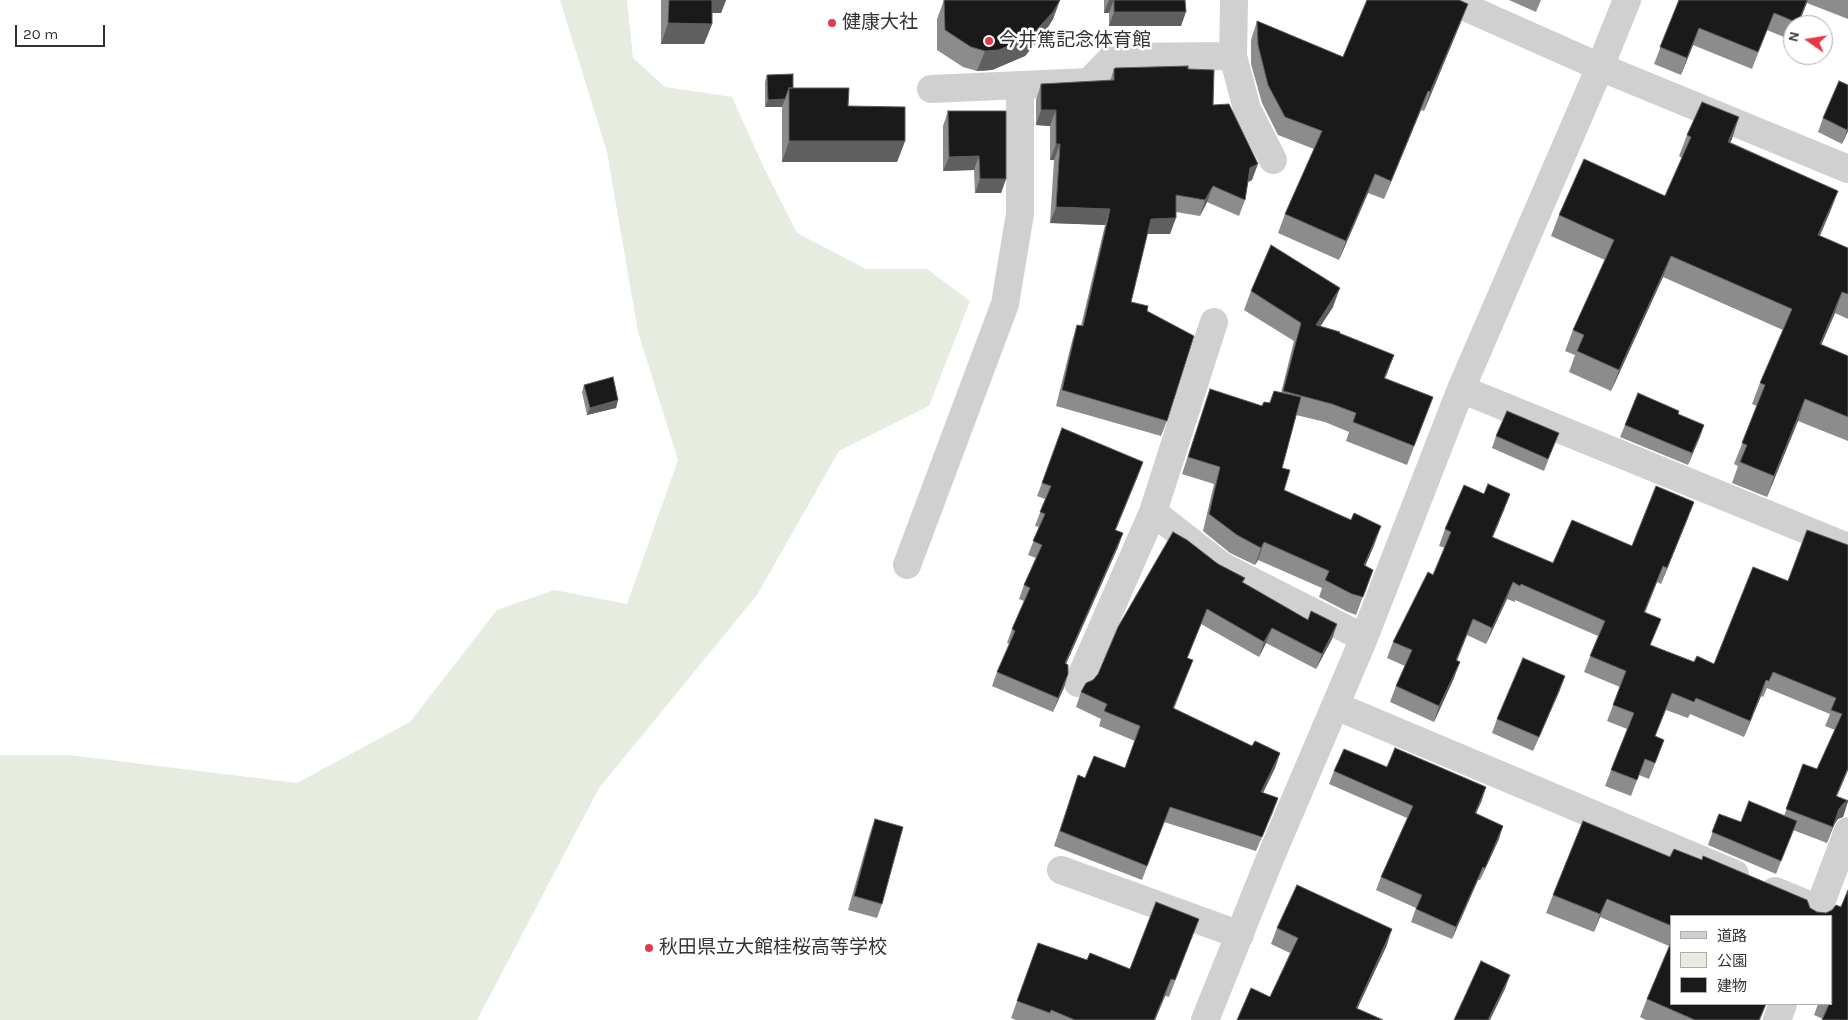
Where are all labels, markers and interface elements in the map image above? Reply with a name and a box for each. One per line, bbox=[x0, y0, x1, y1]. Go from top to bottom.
place label: 健康大社 bbox=[842, 12, 918, 34]
scale bar bbox=[18, 15, 108, 47]
north arrow bbox=[1783, 15, 1833, 65]
marker: 健康大社 bbox=[826, 17, 838, 29]
text: 20 m bbox=[23, 25, 58, 43]
place label: 今井篤記念体育館 bbox=[999, 30, 1151, 52]
text: N bbox=[1784, 30, 1803, 44]
marker: 今井篤記念体育館 bbox=[983, 35, 995, 47]
legend bbox=[1670, 915, 1833, 1005]
text: 道路 bbox=[1717, 927, 1747, 945]
place label: 秋田県立大館桂桜高等学校 bbox=[659, 937, 887, 959]
marker: 秋田県立大館桂桜高等学校 bbox=[643, 942, 655, 954]
text: 公園 bbox=[1717, 952, 1747, 970]
text: 建物 bbox=[1717, 977, 1747, 995]

